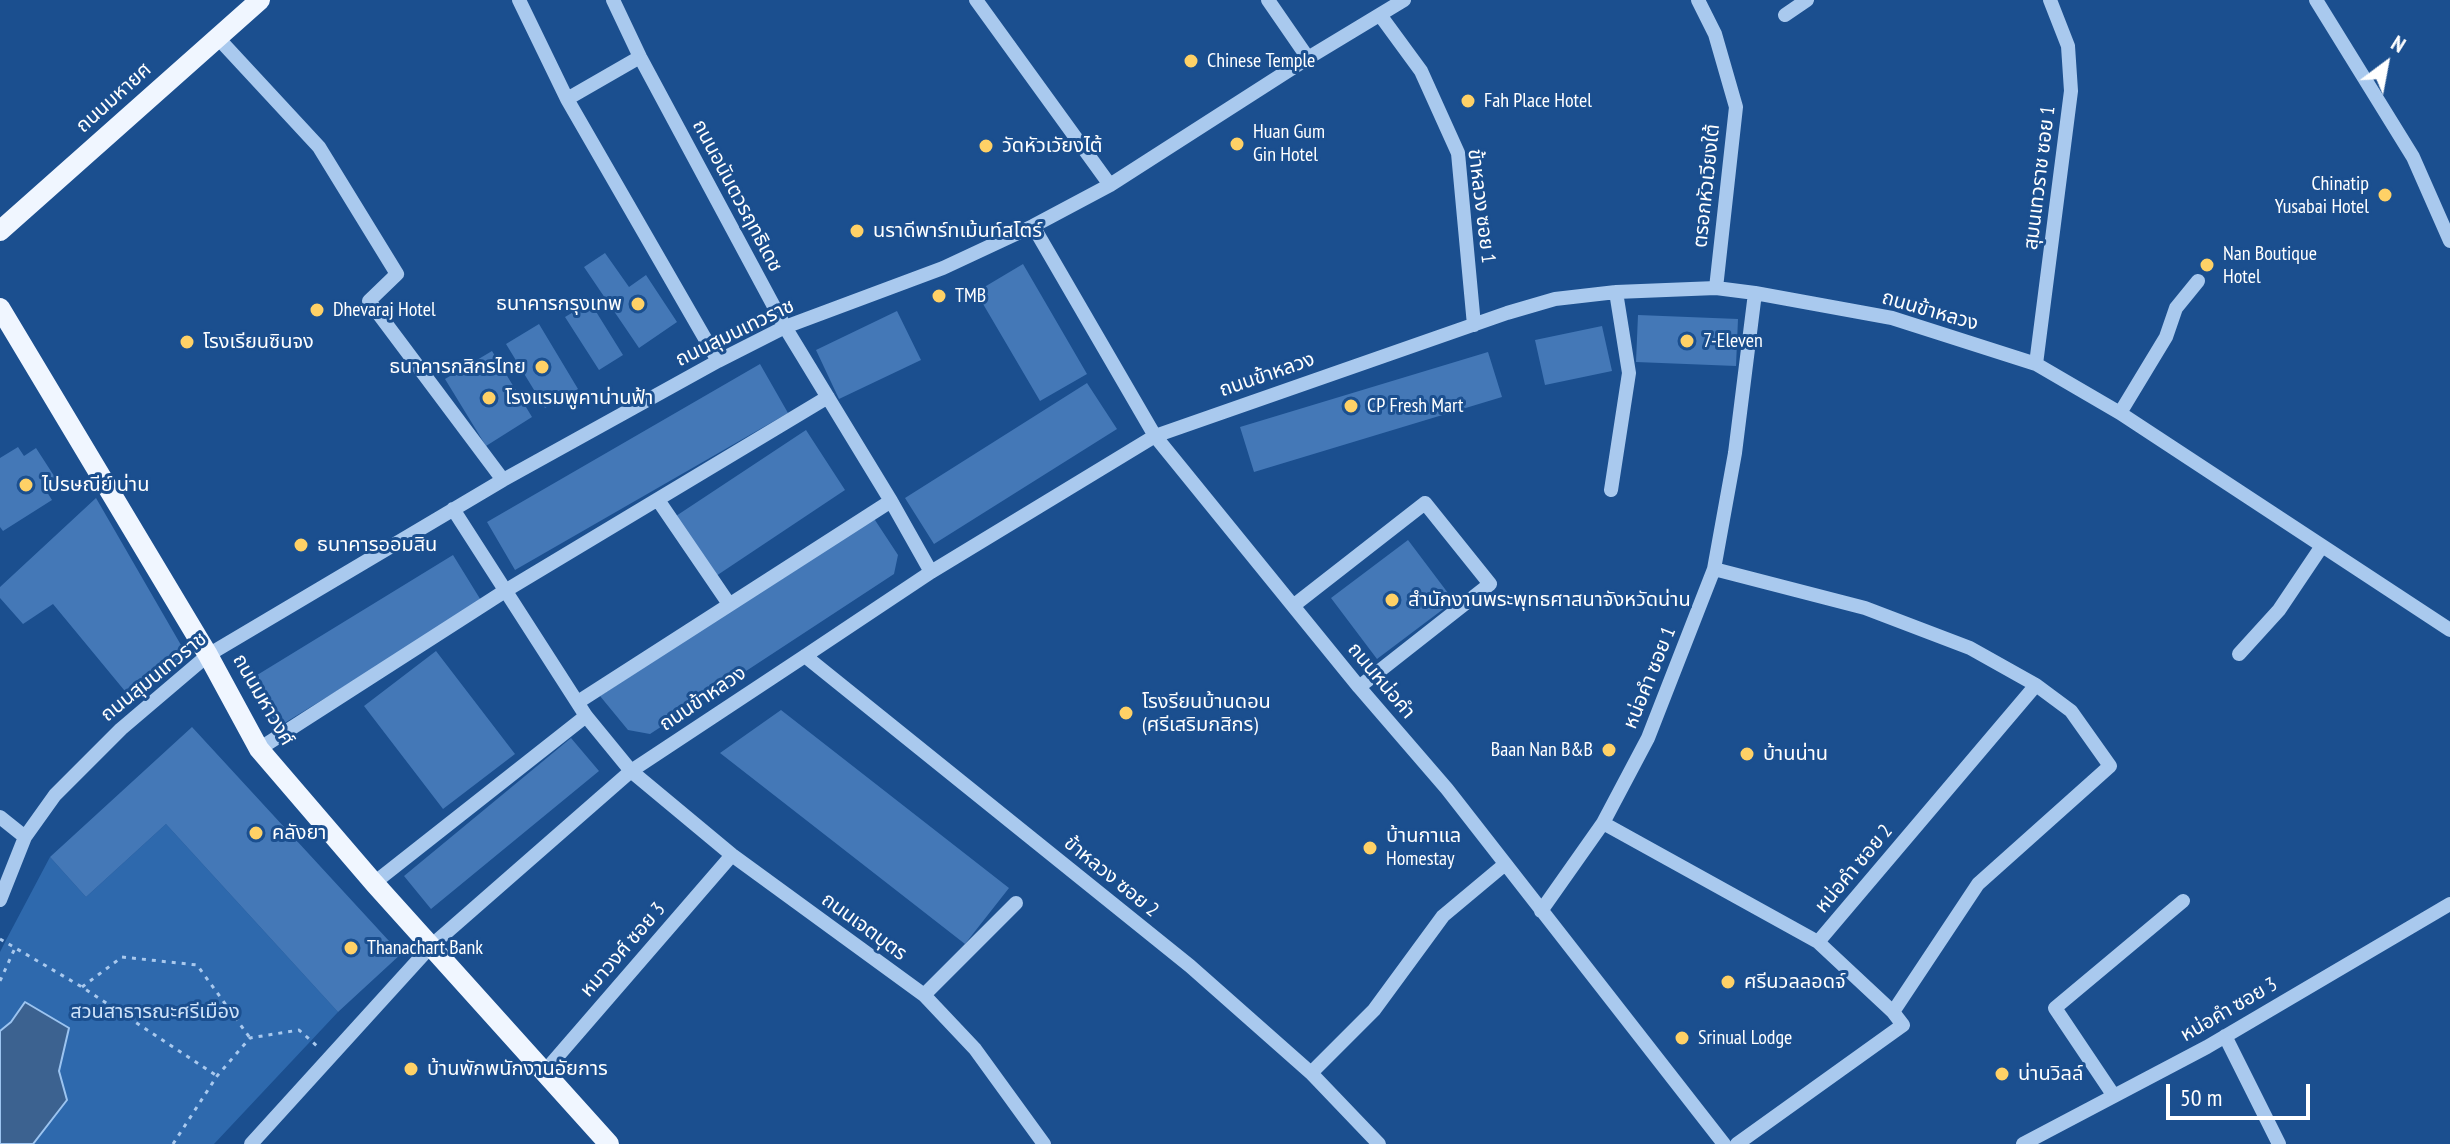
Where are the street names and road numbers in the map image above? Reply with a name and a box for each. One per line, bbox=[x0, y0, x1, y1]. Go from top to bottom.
street label: ถนนมหายศ bbox=[71, 58, 157, 138]
street label: สุมนเทวราช ซอย 1 bbox=[2019, 105, 2061, 251]
street label: ถนนอนันตวรฤทธิเดช bbox=[687, 116, 787, 276]
street label: ตรอกหัวเวียงใต้ bbox=[1689, 123, 1725, 249]
street label: ข้าหลวง ซอย 1 bbox=[1462, 148, 1500, 264]
street label: ถนนข้าหลวง bbox=[1879, 286, 1981, 336]
street label: ถนนสุมนเทวราช bbox=[672, 294, 798, 372]
street label: ถนนข้าหลวง bbox=[1216, 347, 1318, 403]
street label: หน่อคำ ซอย 1 bbox=[1619, 624, 1681, 732]
street label: ถนนสุมนเทวราช bbox=[96, 627, 212, 727]
street label: ถนนหน่อคำ bbox=[1342, 638, 1420, 724]
street label: ถนนมหาวงศ์ bbox=[227, 650, 299, 750]
street label: ถนนข้าหลวง bbox=[655, 661, 751, 737]
street label: หน่อคำ ซอย 2 bbox=[1810, 820, 1898, 918]
street label: ข้าหลวง ซอย 2 bbox=[1059, 832, 1163, 922]
street label: ถนนเจตบุตร bbox=[817, 888, 911, 966]
street label: หมาวงศ์ ซอย 3 bbox=[575, 898, 671, 1002]
street label: หน่อคำ ซอย 3 bbox=[2176, 973, 2282, 1047]

